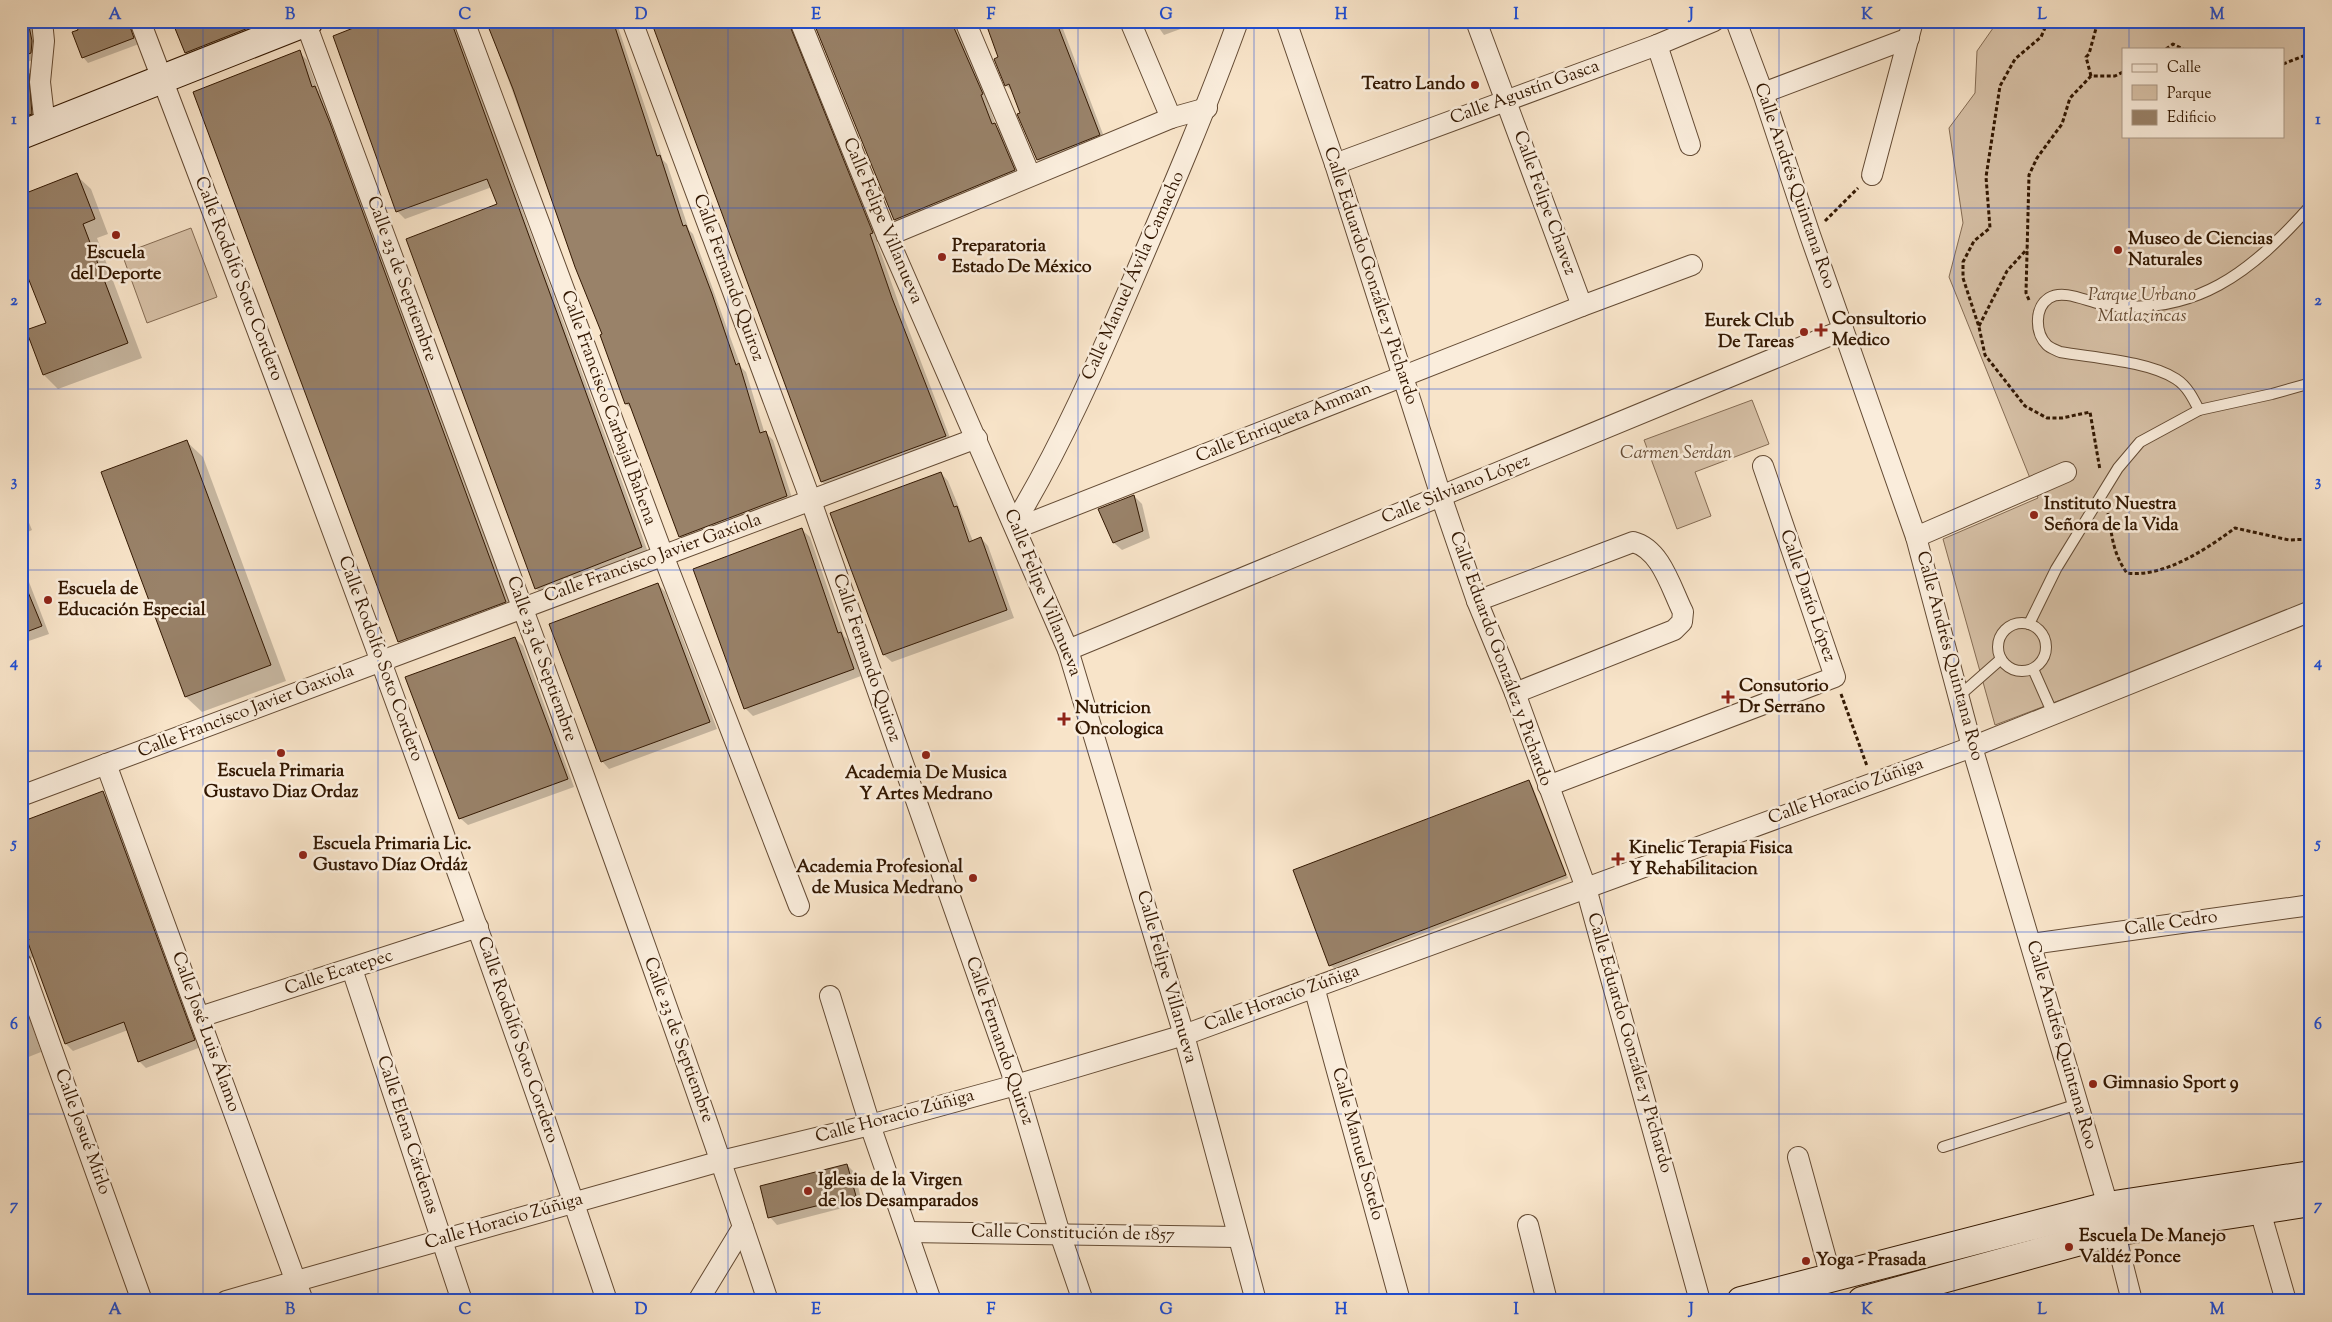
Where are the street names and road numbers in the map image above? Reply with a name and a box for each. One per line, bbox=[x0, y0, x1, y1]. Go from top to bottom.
street label: Calle Agustín Gasca bbox=[1447, 54, 1603, 132]
street label: Calle Andrés Quintana Roo bbox=[1747, 80, 1842, 293]
street label: Calle Felipe Chavez bbox=[1506, 127, 1582, 279]
street label: Calle Felipe Villanueva bbox=[835, 134, 929, 308]
street label: Calle Eduardo González y Pichardo bbox=[1316, 144, 1424, 408]
street label: Calle Manuel Ávila Camacho bbox=[1076, 167, 1192, 385]
street label: Calle Rodolfo Soto Cordero bbox=[187, 173, 289, 385]
street label: Calle Fernando Quiroz bbox=[686, 191, 770, 366]
street label: Calle 23 de Septiembre bbox=[359, 193, 443, 365]
street label: Calle Francisco Carbajal Bahena bbox=[553, 287, 663, 529]
street label: Calle Enriqueta Amman bbox=[1192, 376, 1376, 470]
street label: Calle Silviano López bbox=[1378, 448, 1534, 532]
street label: Calle Felipe Villanueva bbox=[997, 505, 1087, 681]
street label: Calle Francisco Javier Gaxiola bbox=[541, 508, 765, 610]
street label: Calle Darío López bbox=[1772, 526, 1842, 666]
street label: Calle Eduardo González y Pichardo bbox=[1442, 528, 1558, 790]
street label: Calle Andrés Quintana Roo bbox=[1908, 548, 1990, 764]
street label: Calle Rodolfo Soto Cordero bbox=[331, 553, 429, 766]
street label: Calle Fernando Quiroz bbox=[825, 570, 907, 746]
street label: Calle 23 de Septiembre bbox=[499, 573, 583, 745]
street label: Calle Francisco Javier Gaxiola bbox=[134, 659, 358, 765]
street label: Calle Horacio Zúñiga bbox=[1765, 752, 1927, 832]
street label: Calle Felipe Villanueva bbox=[1129, 888, 1203, 1066]
street label: Calle Cedro bbox=[2123, 905, 2219, 943]
street label: Calle Eduardo González y Pichardo bbox=[1579, 910, 1679, 1176]
street label: Calle Rodolfo Soto Cordero bbox=[469, 933, 565, 1147]
street label: Calle Andrés Quintana Roo bbox=[2019, 938, 2103, 1153]
street label: Calle Ecatepec bbox=[281, 943, 397, 1003]
street label: Calle José Luis Álamo bbox=[164, 948, 246, 1116]
street label: Calle Fernando Quiroz bbox=[958, 953, 1040, 1129]
street label: Calle 23 de Septiembre bbox=[636, 954, 720, 1126]
street label: Calle Horacio Zúñiga bbox=[1201, 959, 1363, 1039]
street label: Calle Elena Cárdenas bbox=[369, 1053, 445, 1217]
street label: Calle Josué Mirlo bbox=[47, 1065, 117, 1199]
street label: Calle Manuel Sotelo bbox=[1324, 1065, 1390, 1223]
street label: Calle Horacio Zúñiga bbox=[813, 1083, 977, 1151]
street label: Calle Horacio Zúñiga bbox=[422, 1187, 586, 1257]
street label: Calle Constitución de 1857 bbox=[971, 1219, 1175, 1249]

